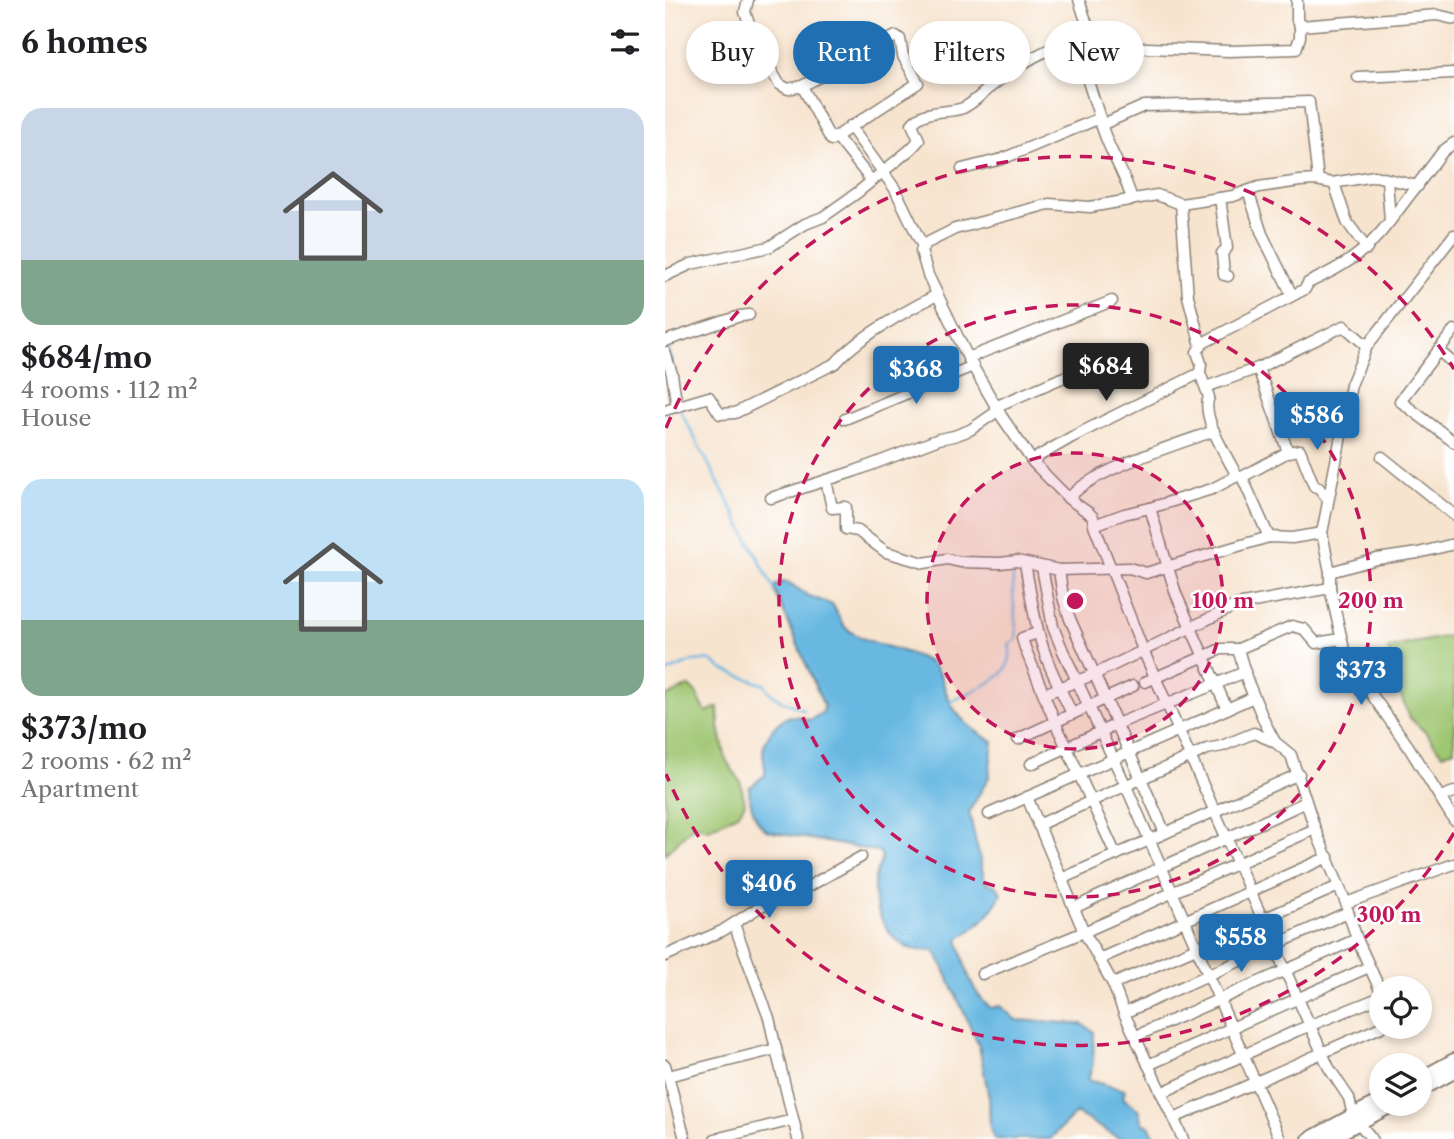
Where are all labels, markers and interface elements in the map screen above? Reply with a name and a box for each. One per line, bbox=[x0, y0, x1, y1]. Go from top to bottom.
chip: Buy bbox=[686, 21, 779, 84]
chip: Rent bbox=[793, 21, 895, 84]
chip: Filters bbox=[909, 21, 1030, 84]
chip: New bbox=[1044, 21, 1144, 84]
icon: filters bbox=[606, 23, 644, 61]
text: 6 homes bbox=[21, 24, 148, 61]
icon: home bbox=[270, 153, 396, 279]
text: $684/mo bbox=[21, 339, 152, 376]
pin: $684 bbox=[1065, 344, 1147, 403]
pin: $368 bbox=[875, 346, 957, 406]
text: $684 bbox=[1079, 352, 1133, 380]
text: $368 bbox=[889, 355, 943, 383]
text: 4 rooms · 112 m² bbox=[21, 376, 198, 404]
pin: $586 bbox=[1276, 392, 1358, 452]
text: $586 bbox=[1290, 401, 1344, 429]
text: House bbox=[21, 404, 91, 432]
icon: home bbox=[270, 524, 396, 650]
text: 100 m bbox=[1192, 588, 1254, 613]
text: 200 m bbox=[1338, 588, 1404, 613]
centre of rings bbox=[1063, 589, 1087, 613]
pin: $373 bbox=[1320, 648, 1402, 707]
text: $373 bbox=[1336, 656, 1386, 684]
text: $373/mo bbox=[21, 710, 147, 747]
text: 2 rooms · 62 m² bbox=[21, 747, 192, 775]
text: Apartment bbox=[21, 775, 139, 803]
pin: $406 bbox=[728, 860, 810, 920]
text: $406 bbox=[742, 869, 796, 897]
text: 300 m bbox=[1357, 902, 1421, 927]
pin: $558 bbox=[1200, 914, 1282, 974]
text: $558 bbox=[1215, 923, 1267, 951]
map controls bbox=[1369, 976, 1432, 1116]
button: locate bbox=[1369, 976, 1432, 1039]
button: layers bbox=[1369, 1053, 1432, 1116]

